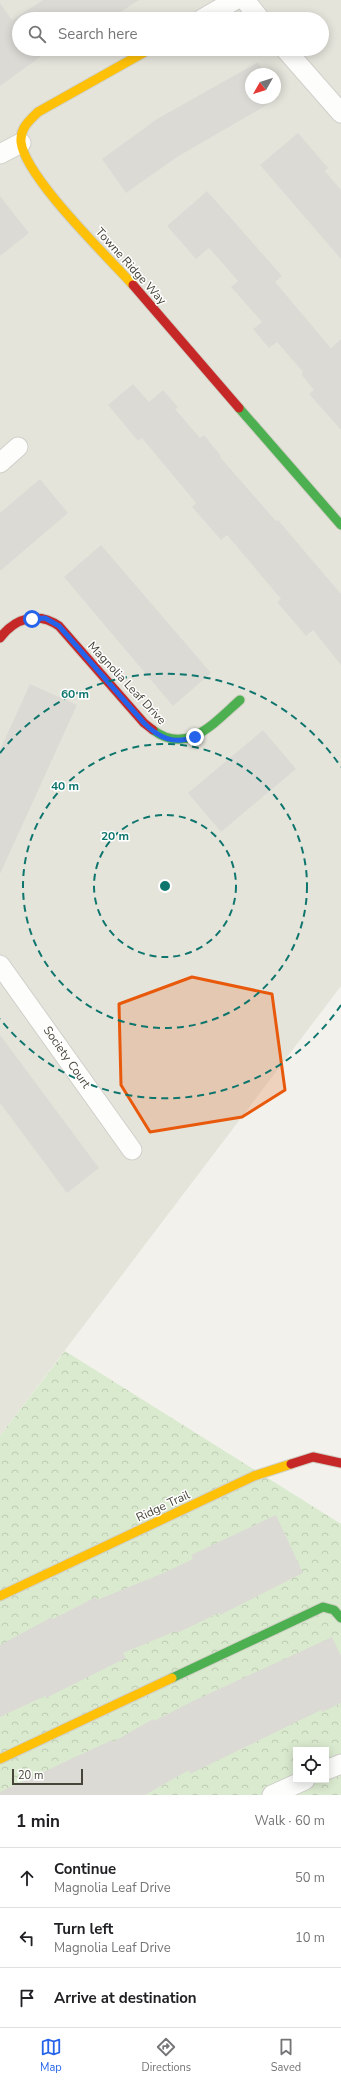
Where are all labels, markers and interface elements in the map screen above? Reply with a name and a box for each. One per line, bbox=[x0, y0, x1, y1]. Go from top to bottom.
search box bbox=[12, 12, 329, 56]
icon: search bbox=[26, 23, 48, 45]
text: Search here bbox=[58, 24, 138, 44]
north arrow bbox=[245, 68, 281, 104]
street label: Towne Ridge Way bbox=[92, 224, 170, 309]
route start bbox=[23, 610, 41, 628]
street label: Magnolia Leaf Drive bbox=[84, 638, 170, 728]
text: 60 m bbox=[61, 686, 89, 702]
route end bbox=[186, 728, 204, 746]
text: 40 m bbox=[51, 778, 79, 794]
text: 20 m bbox=[101, 828, 129, 844]
centre of rings bbox=[158, 879, 172, 893]
street label: Society Court bbox=[40, 1023, 95, 1092]
street label: Ridge Trail bbox=[134, 1486, 193, 1525]
map controls bbox=[293, 1747, 329, 1783]
button: locate bbox=[293, 1747, 329, 1783]
scale bar bbox=[12, 1767, 83, 1786]
text: 20 m bbox=[18, 1768, 43, 1783]
text: 1 min bbox=[16, 1810, 60, 1833]
text: Walk · 60 m bbox=[254, 1812, 325, 1830]
text: Continue bbox=[54, 1859, 116, 1879]
icon: ahead bbox=[16, 1867, 38, 1889]
text: 50 m bbox=[295, 1869, 325, 1887]
text: Magnolia Leaf Drive bbox=[54, 1879, 171, 1897]
text: Turn left bbox=[54, 1919, 113, 1939]
icon: left bbox=[16, 1927, 38, 1949]
text: 10 m bbox=[295, 1929, 325, 1947]
text: Magnolia Leaf Drive bbox=[54, 1939, 171, 1957]
icon: arrive bbox=[16, 1987, 38, 2009]
text: Arrive at destination bbox=[54, 1988, 197, 2008]
tab: Map bbox=[40, 2036, 62, 2075]
tab: Directions bbox=[142, 2036, 191, 2075]
tab: Saved bbox=[271, 2036, 301, 2075]

